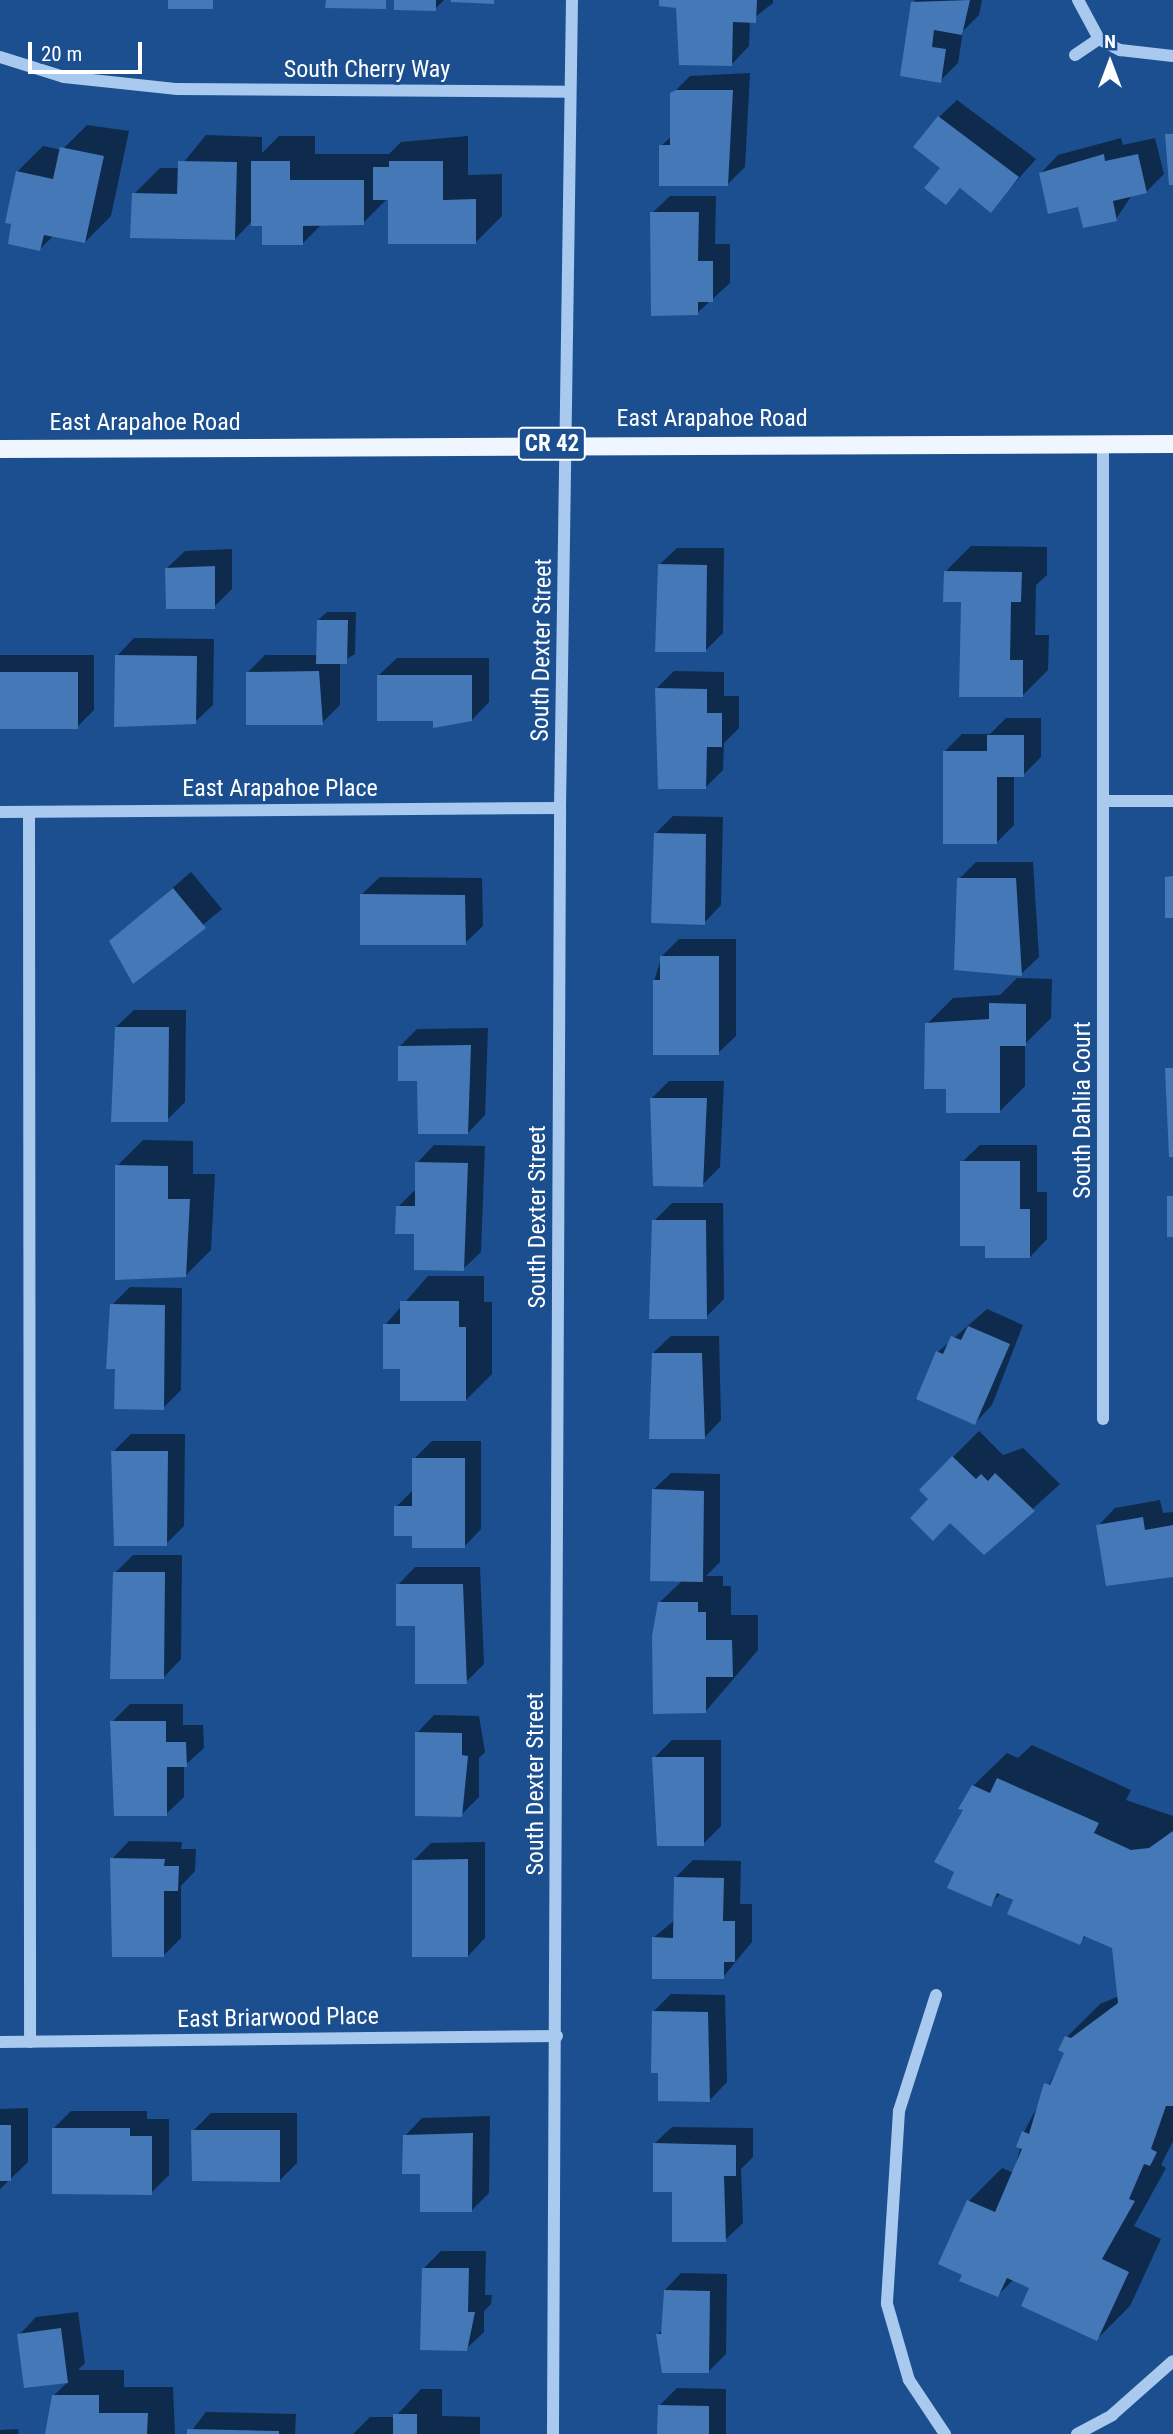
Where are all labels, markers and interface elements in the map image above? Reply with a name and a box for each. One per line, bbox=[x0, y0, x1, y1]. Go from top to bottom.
scale bar bbox=[32, 28, 145, 72]
north arrow bbox=[1075, 28, 1145, 98]
text: N bbox=[1104, 30, 1116, 53]
text: 20 m bbox=[41, 42, 82, 66]
street label: South Cherry Way bbox=[284, 56, 450, 84]
street label: East Arapahoe Road bbox=[616, 405, 808, 433]
street label: East Arapahoe Road bbox=[49, 409, 241, 437]
road number: CR 42 bbox=[517, 424, 587, 464]
street label: South Dexter Street bbox=[526, 558, 558, 742]
street label: East Arapahoe Place bbox=[182, 775, 378, 803]
street label: South Dahlia Court bbox=[1069, 1021, 1097, 1199]
street label: South Dexter Street bbox=[524, 1125, 552, 1309]
street label: South Dexter Street bbox=[522, 1692, 550, 1876]
street label: East Briarwood Place bbox=[177, 2002, 379, 2034]

